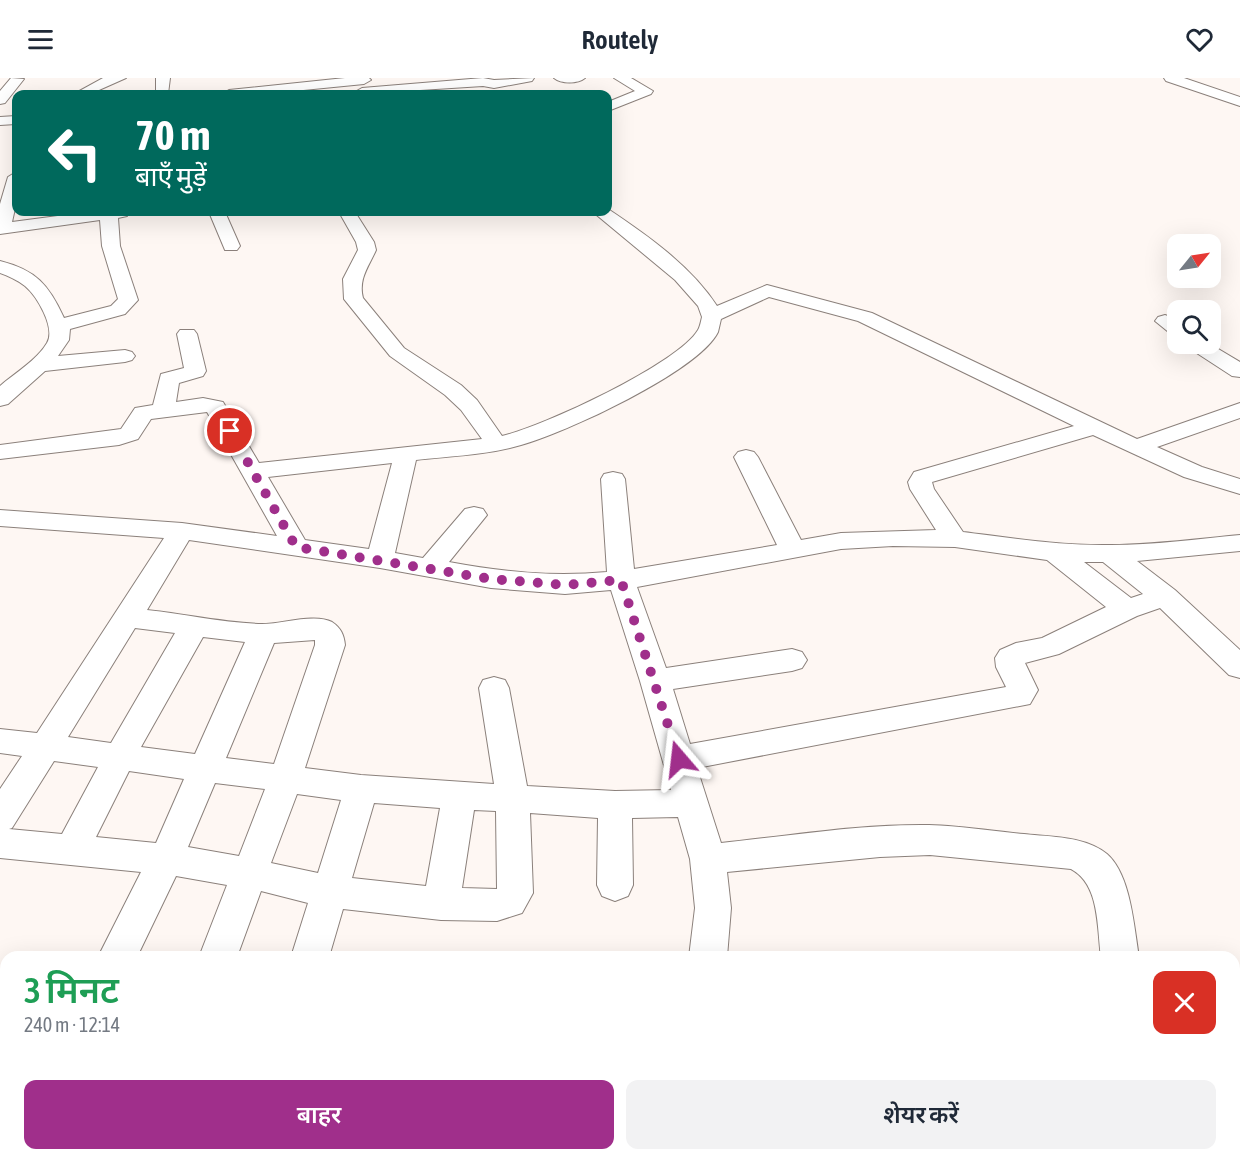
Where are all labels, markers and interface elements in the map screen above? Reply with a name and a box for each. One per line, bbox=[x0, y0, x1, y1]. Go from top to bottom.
icon: menu bbox=[24, 23, 57, 56]
icon: heart bbox=[1183, 23, 1216, 56]
text: Routely bbox=[581, 24, 659, 55]
text: 70 m bbox=[135, 111, 210, 159]
icon: left bbox=[36, 114, 114, 192]
text: बाएँ मुड़ें bbox=[135, 161, 207, 192]
north arrow bbox=[1167, 234, 1221, 288]
map controls bbox=[1167, 234, 1221, 354]
button: search bbox=[1167, 300, 1221, 354]
pin bbox=[204, 405, 255, 456]
icon: arrive bbox=[213, 414, 246, 447]
position arrow bbox=[647, 727, 711, 791]
text: 3 मिनट bbox=[24, 969, 119, 1011]
button: close bbox=[1153, 971, 1216, 1034]
text: 240 m · 12:14 bbox=[24, 1013, 120, 1036]
button: बाहर bbox=[24, 1080, 614, 1149]
button: शेयर करें bbox=[626, 1080, 1216, 1149]

